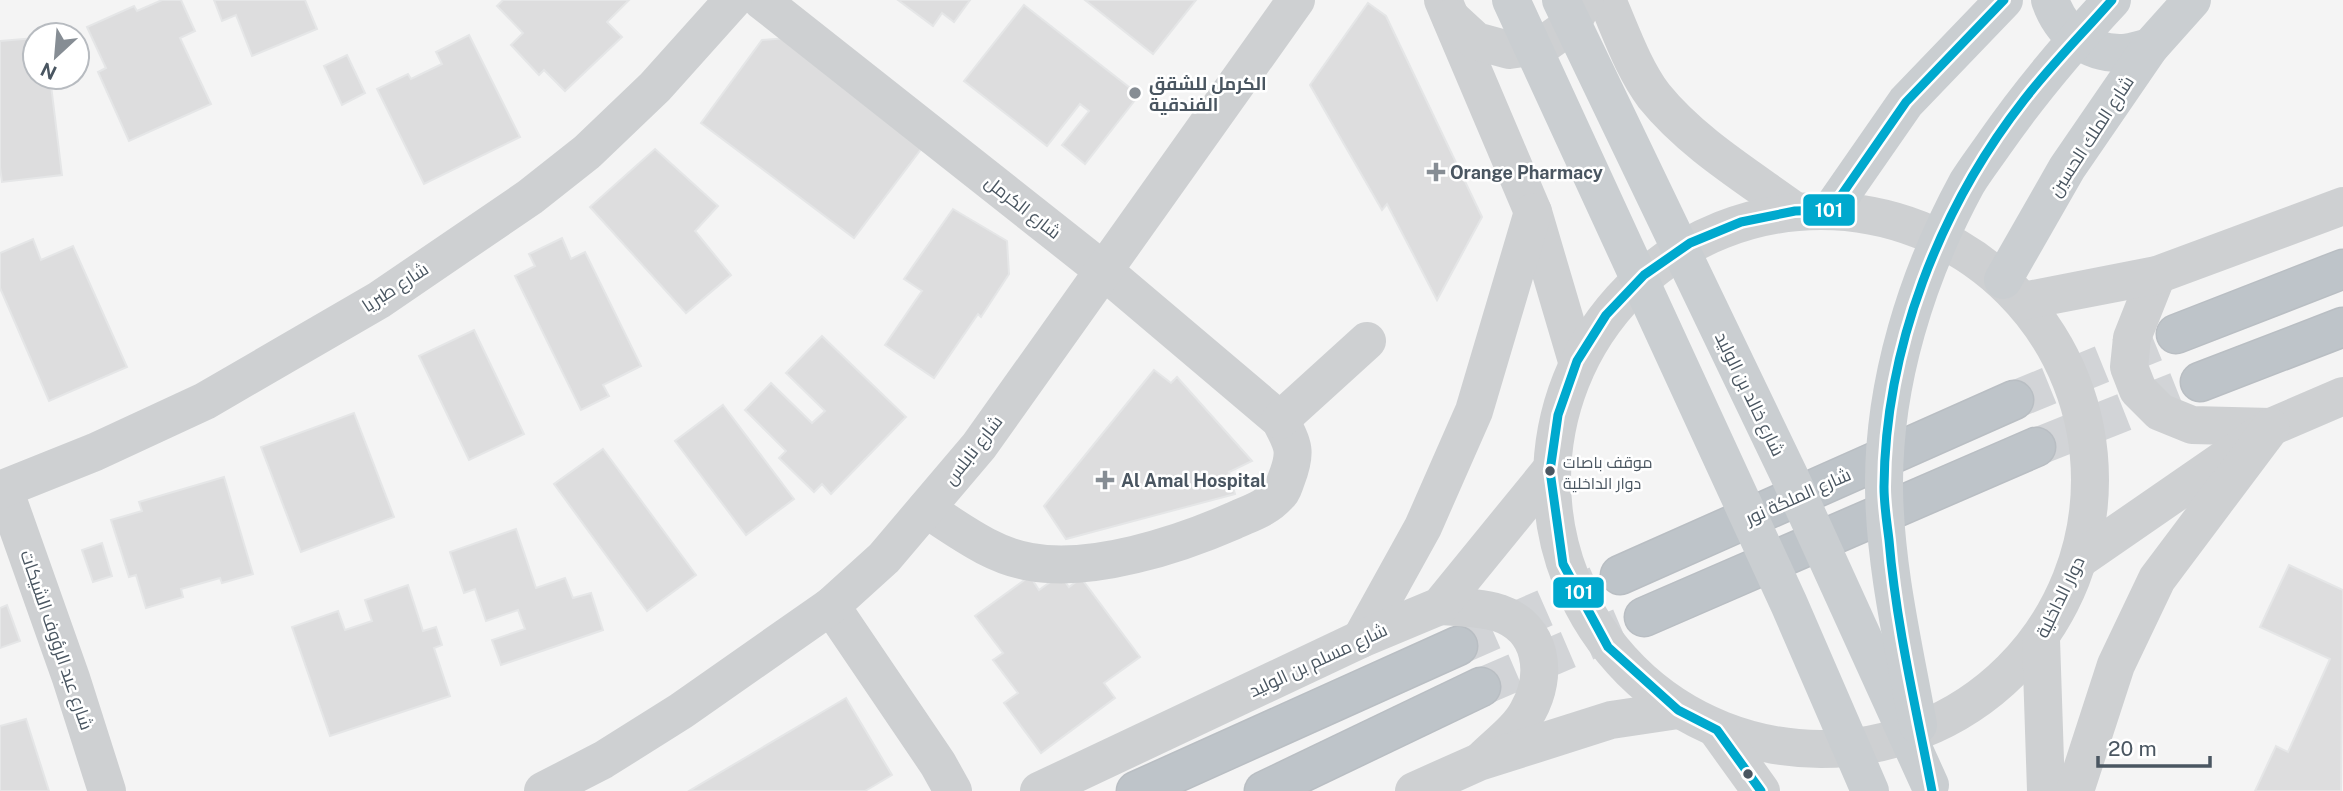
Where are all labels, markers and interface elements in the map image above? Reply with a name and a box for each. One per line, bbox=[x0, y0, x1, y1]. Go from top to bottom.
north arrow bbox=[21, 21, 91, 91]
text: N bbox=[37, 58, 60, 84]
street label: شارع الملك الحسين bbox=[2044, 72, 2140, 201]
place label: الكرمل للشقق الفندقية bbox=[1149, 73, 1267, 115]
marker: الكرمل للشقق الفندقية bbox=[1127, 85, 1143, 101]
place label: Orange Pharmacy bbox=[1450, 162, 1603, 183]
marker: Orange Pharmacy bbox=[1428, 164, 1444, 180]
street label: شارع الكرمل bbox=[980, 171, 1065, 245]
line badge: 101 bbox=[1802, 193, 1856, 227]
text: 101 bbox=[1815, 199, 1843, 221]
street label: شارع طبريا bbox=[358, 258, 433, 318]
street label: شارع خالد بن الوليد bbox=[1709, 329, 1789, 460]
street label: شارع نابلس bbox=[939, 411, 1008, 490]
place label: موقف باصات دوار الداخلية bbox=[1563, 453, 1652, 493]
street label: شارع الملكة نور bbox=[1741, 463, 1855, 531]
marker: موقف باصات دوار الداخلية bbox=[1543, 464, 1557, 478]
marker: Al Amal Hospital bbox=[1095, 470, 1115, 490]
place label: Al Amal Hospital bbox=[1121, 470, 1266, 491]
street label: شارع عبد الرؤوف الشيكات bbox=[14, 547, 98, 733]
street label: دوار الداخلية bbox=[2031, 553, 2090, 642]
line badge: 101 bbox=[1552, 576, 1605, 609]
text: 101 bbox=[1565, 581, 1593, 603]
street label: شارع مسلم بن الوليد bbox=[1246, 619, 1391, 703]
scale bar bbox=[2098, 724, 2210, 768]
text: 20 m bbox=[2108, 736, 2157, 761]
unlabelled marker bbox=[1741, 767, 1755, 781]

